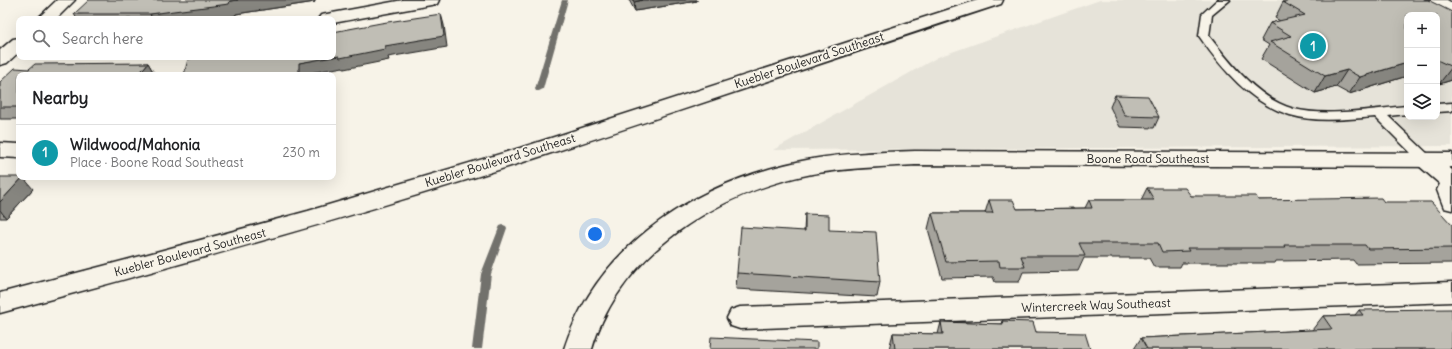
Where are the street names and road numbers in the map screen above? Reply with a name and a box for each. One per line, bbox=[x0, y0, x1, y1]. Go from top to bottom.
street label: Kuebler Boulevard Southeast bbox=[732, 29, 886, 91]
street label: Kuebler Boulevard Southeast bbox=[423, 130, 577, 190]
street label: Boone Road Southeast bbox=[1087, 151, 1209, 166]
street label: Kuebler Boulevard Southeast bbox=[112, 225, 268, 279]
street label: Wintercreek Way Southeast bbox=[1021, 295, 1171, 315]

